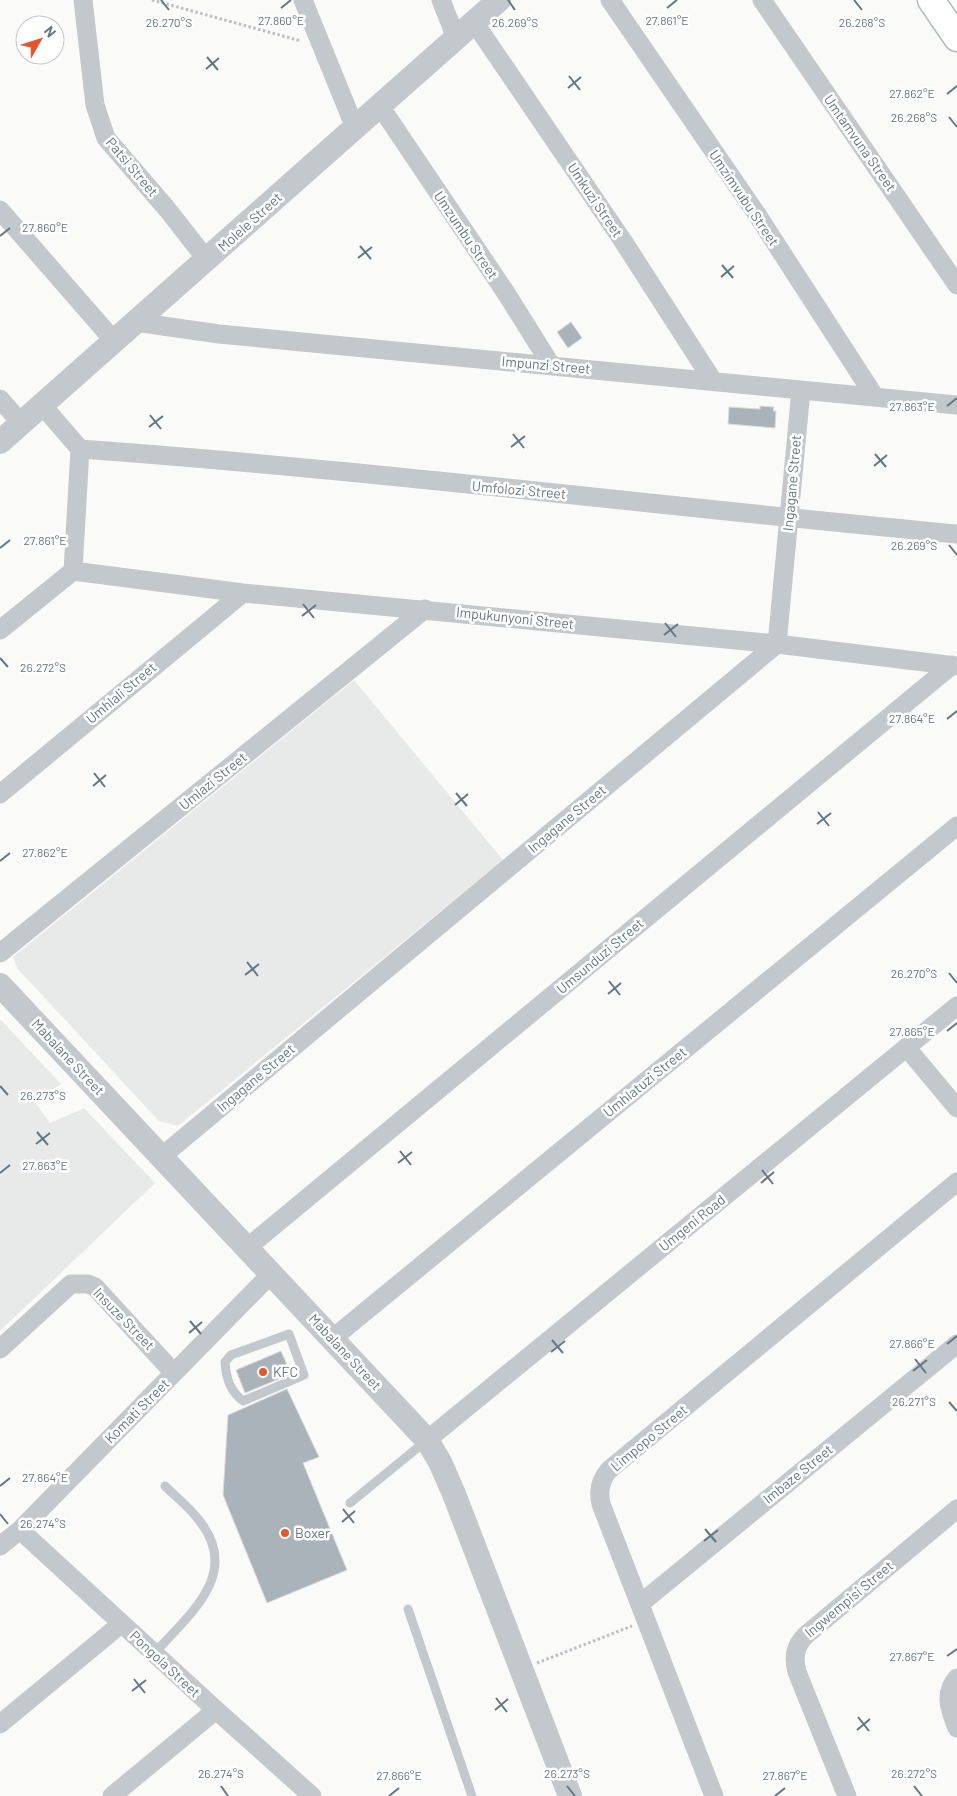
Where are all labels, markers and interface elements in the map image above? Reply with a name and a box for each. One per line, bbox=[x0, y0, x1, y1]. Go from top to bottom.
text: 27.860°E bbox=[258, 13, 304, 27]
text: 27.861°E bbox=[645, 13, 689, 27]
north arrow bbox=[15, 15, 65, 65]
text: 26.270°S bbox=[146, 15, 192, 29]
text: 26.269°S bbox=[492, 15, 538, 29]
text: 26.268°S bbox=[839, 15, 885, 29]
text: N bbox=[41, 23, 60, 40]
text: 27.862°E bbox=[889, 86, 935, 100]
street label: Umtamvuna Street bbox=[821, 91, 900, 194]
text: 26.268°S bbox=[891, 110, 937, 124]
street label: Patsi Street bbox=[103, 134, 162, 200]
street label: Umzimvubu Street bbox=[706, 146, 783, 249]
street label: Umkuzi Street bbox=[564, 159, 627, 240]
street label: Umzumbu Street bbox=[431, 188, 502, 282]
street label: Molele Street bbox=[214, 189, 285, 255]
text: 27.860°E bbox=[22, 220, 68, 234]
street label: Impunzi Street bbox=[501, 352, 591, 377]
text: 27.863°E bbox=[889, 399, 935, 413]
street label: Ingagane Street bbox=[779, 434, 804, 532]
street label: Umfolozi Street bbox=[471, 477, 567, 502]
text: 27.861°E bbox=[23, 533, 67, 547]
text: 26.269°S bbox=[891, 538, 937, 552]
street label: Impukunyoni Street bbox=[455, 603, 575, 632]
street label: Umhlali Street bbox=[82, 658, 159, 727]
text: 26.272°S bbox=[20, 660, 66, 674]
text: 27.864°E bbox=[889, 711, 935, 725]
street label: Umlazi Street bbox=[176, 748, 250, 813]
street label: Ingagane Street bbox=[524, 781, 609, 856]
text: 27.862°E bbox=[22, 845, 68, 859]
street label: Umsunduzi Street bbox=[553, 914, 647, 997]
text: 26.270°S bbox=[891, 966, 937, 980]
street label: Mabalane Street bbox=[29, 1015, 108, 1098]
text: 27.865°E bbox=[889, 1024, 935, 1038]
street label: Ingagane Street bbox=[213, 1040, 298, 1115]
street label: Umhlatuzi Street bbox=[600, 1043, 690, 1120]
text: 26.273°S bbox=[20, 1088, 66, 1102]
text: 27.863°E bbox=[22, 1158, 68, 1172]
street label: Umgeni Road bbox=[655, 1191, 728, 1255]
street label: Insuze Street bbox=[90, 1284, 158, 1353]
street label: Mabalane Street bbox=[306, 1310, 385, 1393]
text: 27.866°E bbox=[889, 1336, 935, 1350]
place label: KFC bbox=[273, 1363, 298, 1380]
marker: KFC bbox=[257, 1366, 269, 1378]
street label: Komati Street bbox=[101, 1375, 172, 1446]
text: 26.271°S bbox=[892, 1394, 936, 1408]
street label: Limpopo Street bbox=[607, 1401, 690, 1475]
street label: Imbaze Street bbox=[759, 1440, 836, 1507]
text: 27.864°E bbox=[22, 1470, 68, 1484]
text: 26.274°S bbox=[20, 1516, 66, 1530]
place label: Boxer bbox=[295, 1524, 330, 1541]
marker: Boxer bbox=[279, 1527, 291, 1539]
street label: Ingwempisi Street bbox=[801, 1557, 896, 1641]
street label: Pongola Street bbox=[127, 1627, 204, 1700]
text: 27.867°E bbox=[890, 1649, 934, 1663]
text: 26.274°S bbox=[198, 1766, 244, 1780]
text: 26.273°S bbox=[544, 1766, 590, 1780]
text: 26.272°S bbox=[891, 1766, 937, 1780]
text: 27.866°E bbox=[376, 1768, 422, 1782]
text: 27.867°E bbox=[763, 1768, 807, 1782]

